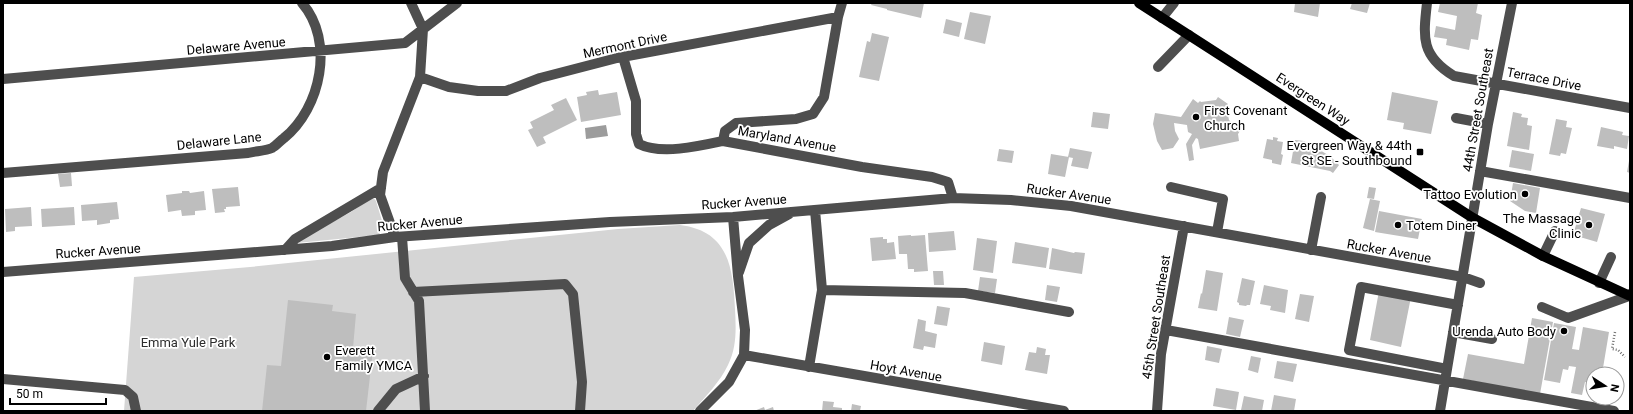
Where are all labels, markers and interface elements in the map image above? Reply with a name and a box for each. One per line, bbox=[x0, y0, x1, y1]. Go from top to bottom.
street label: Mermont Drive bbox=[582, 29, 668, 61]
street label: Delaware Avenue bbox=[186, 34, 286, 58]
street label: 44th Street Southeast bbox=[1460, 47, 1496, 173]
street label: Terrace Drive bbox=[1505, 64, 1583, 94]
street label: Evergreen Way bbox=[1273, 70, 1353, 128]
place label: First Covenant Church bbox=[1204, 103, 1288, 133]
marker: First Covenant Church bbox=[1191, 112, 1201, 122]
street label: Maryland Avenue bbox=[737, 123, 837, 155]
street label: Delaware Lane bbox=[176, 129, 262, 153]
place label: Evergreen Way & 44th St SE - Southbound bbox=[1287, 138, 1412, 168]
marker: Evergreen Way & 44th St SE - Southbound bbox=[1415, 147, 1425, 157]
street label: Rucker Avenue bbox=[1026, 181, 1112, 207]
place label: Tattoo Evolution bbox=[1423, 187, 1517, 202]
marker: Tattoo Evolution bbox=[1520, 189, 1530, 199]
street label: Rucker Avenue bbox=[701, 192, 787, 212]
place label: The Massage Clinic bbox=[1503, 211, 1581, 241]
street label: Rucker Avenue bbox=[377, 212, 463, 234]
place label: Totem Diner bbox=[1406, 218, 1477, 233]
marker: Totem Diner bbox=[1393, 220, 1403, 230]
marker: The Massage Clinic bbox=[1584, 220, 1594, 230]
street label: Rucker Avenue bbox=[1346, 236, 1432, 266]
street label: Rucker Avenue bbox=[55, 241, 141, 261]
street label: 45th Street Southeast bbox=[1139, 254, 1173, 380]
place label: Urenda Auto Body bbox=[1452, 324, 1556, 339]
marker: Urenda Auto Body bbox=[1559, 326, 1569, 336]
park label: Emma Yule Park bbox=[141, 335, 236, 350]
place label: Everett Family YMCA bbox=[335, 343, 413, 373]
marker: Everett Family YMCA bbox=[322, 352, 332, 362]
street label: Hoyt Avenue bbox=[869, 357, 943, 385]
north arrow bbox=[1585, 366, 1625, 406]
scale bar bbox=[10, 380, 106, 406]
text: N bbox=[1607, 383, 1621, 393]
text: 50 m bbox=[16, 387, 43, 401]

